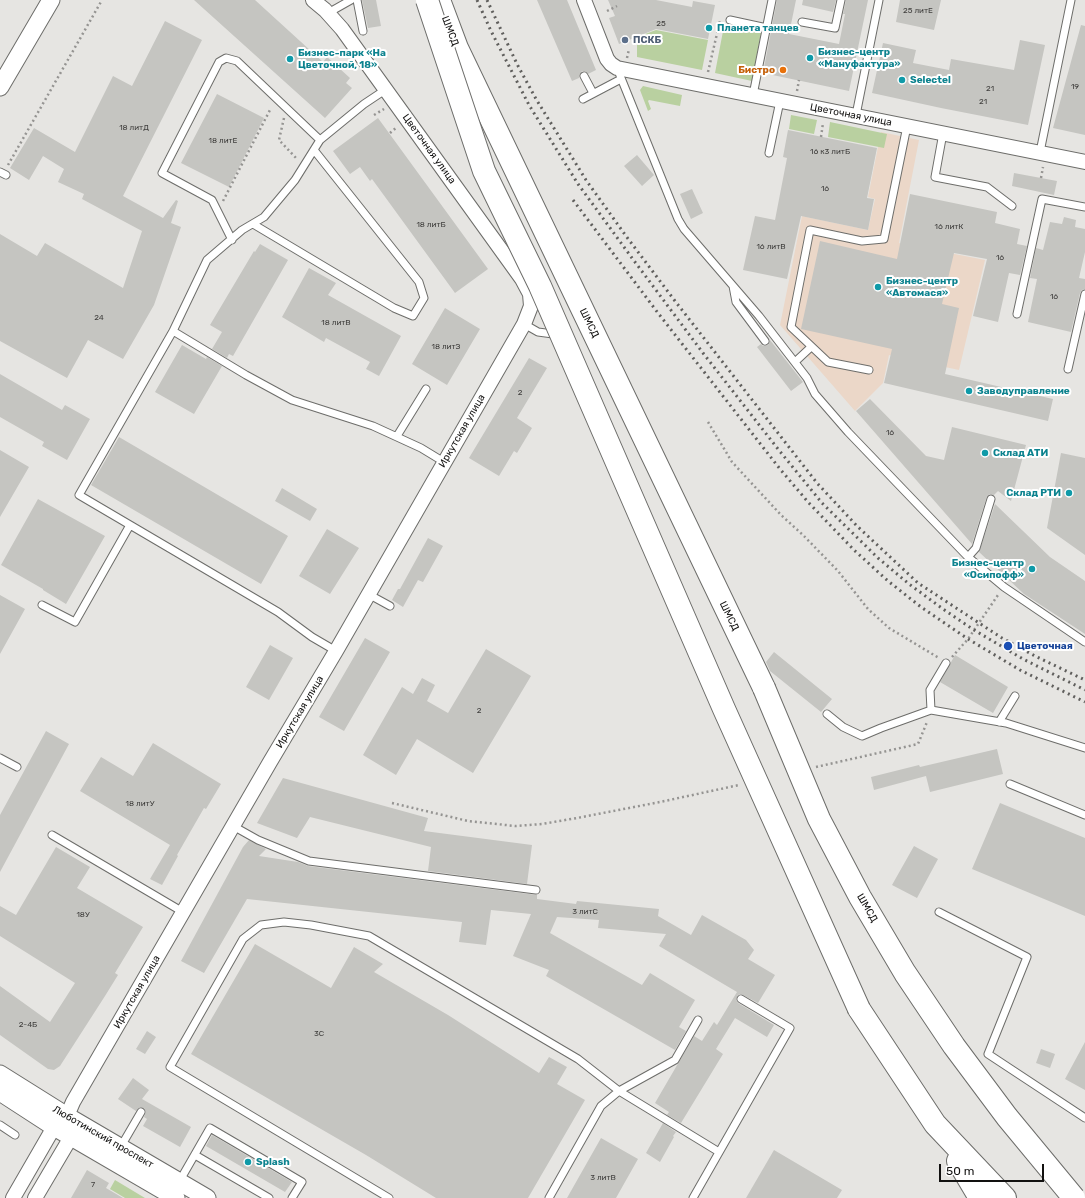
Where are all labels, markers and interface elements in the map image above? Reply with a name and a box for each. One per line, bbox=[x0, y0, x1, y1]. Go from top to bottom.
house number: 25 литЕ bbox=[903, 6, 933, 16]
street label: ШМСД bbox=[439, 14, 461, 48]
house number: 25 bbox=[656, 19, 666, 29]
place label: Планета танцев bbox=[717, 22, 799, 34]
marker: Планета танцев bbox=[704, 23, 714, 33]
place label: ПСКБ bbox=[633, 34, 661, 46]
marker: ПСКБ bbox=[620, 35, 630, 45]
place label: Бизнес-центр «Мануфактура» bbox=[818, 46, 901, 70]
place label: Бизнес-парк «На Цветочной, 18» bbox=[298, 47, 386, 70]
marker: Бизнес-центр «Мануфактура» bbox=[805, 53, 815, 63]
marker: Бизнес-парк «На Цветочной, 18» bbox=[285, 54, 295, 64]
place label: Бистро bbox=[738, 64, 775, 76]
marker: Бистро bbox=[778, 65, 788, 75]
place label: Selectel bbox=[910, 74, 951, 86]
marker: Selectel bbox=[897, 75, 907, 85]
house number: 19 bbox=[1071, 82, 1079, 92]
house number: 21 bbox=[986, 84, 994, 94]
house number: 21 bbox=[979, 97, 987, 107]
street label: Цветочная улица bbox=[809, 101, 893, 129]
street label: Цветочная улица bbox=[400, 112, 458, 186]
house number: 18 литД bbox=[119, 123, 149, 133]
house number: 18 литЕ bbox=[209, 136, 237, 146]
house number: 16 к3 литБ bbox=[810, 147, 850, 157]
house number: 16 bbox=[821, 184, 829, 194]
house number: 18 литБ bbox=[416, 220, 446, 230]
house number: 16 литК bbox=[935, 222, 963, 232]
house number: 16 литВ bbox=[756, 242, 786, 252]
house number: 16 bbox=[996, 253, 1004, 263]
place label: Бизнес-центр «Автомася» bbox=[886, 275, 958, 298]
marker: Бизнес-центр «Автомася» bbox=[873, 282, 883, 292]
house number: 16 bbox=[1050, 292, 1058, 302]
street label: ШМСД bbox=[577, 306, 601, 340]
house number: 24 bbox=[94, 313, 104, 323]
house number: 18 литВ bbox=[321, 318, 351, 328]
house number: 18 литЗ bbox=[431, 342, 461, 352]
place label: Заводуправление bbox=[977, 385, 1070, 397]
marker: Заводуправление bbox=[964, 386, 974, 396]
house number: 2 bbox=[518, 388, 522, 398]
street label: Иркутская улица bbox=[436, 392, 488, 470]
house number: 16 bbox=[886, 428, 894, 438]
place label: Склад АТИ bbox=[993, 447, 1048, 459]
marker: Склад АТИ bbox=[980, 448, 990, 458]
place label: Склад РТИ bbox=[1006, 487, 1061, 499]
marker: Склад РТИ bbox=[1064, 488, 1074, 498]
place label: Бизнес-центр «Осипофф» bbox=[952, 557, 1024, 580]
marker: Бизнес-центр «Осипофф» bbox=[1027, 564, 1037, 574]
street label: ШМСД bbox=[717, 599, 741, 633]
marker: Цветочная bbox=[1002, 640, 1014, 652]
place label: Цветочная bbox=[1017, 640, 1073, 652]
street label: Иркутская улица bbox=[274, 674, 326, 750]
house number: 2 bbox=[477, 706, 481, 716]
house number: 18 литУ bbox=[126, 799, 154, 809]
street label: ШМСД bbox=[854, 891, 880, 925]
house number: 3 литС bbox=[572, 907, 598, 917]
house number: 18У bbox=[76, 910, 90, 920]
street label: Иркутская улица bbox=[111, 953, 163, 1031]
house number: 2-4Б bbox=[19, 1020, 37, 1030]
house number: 3С bbox=[314, 1029, 324, 1039]
street label: Люботинский проспект bbox=[50, 1103, 156, 1171]
place label: Splash bbox=[256, 1156, 290, 1168]
scale bar bbox=[941, 1156, 1046, 1182]
marker: Splash bbox=[243, 1157, 253, 1167]
text: 50 m bbox=[946, 1164, 974, 1178]
house number: 3 литВ bbox=[590, 1173, 616, 1183]
house number: 7 bbox=[91, 1180, 95, 1190]

